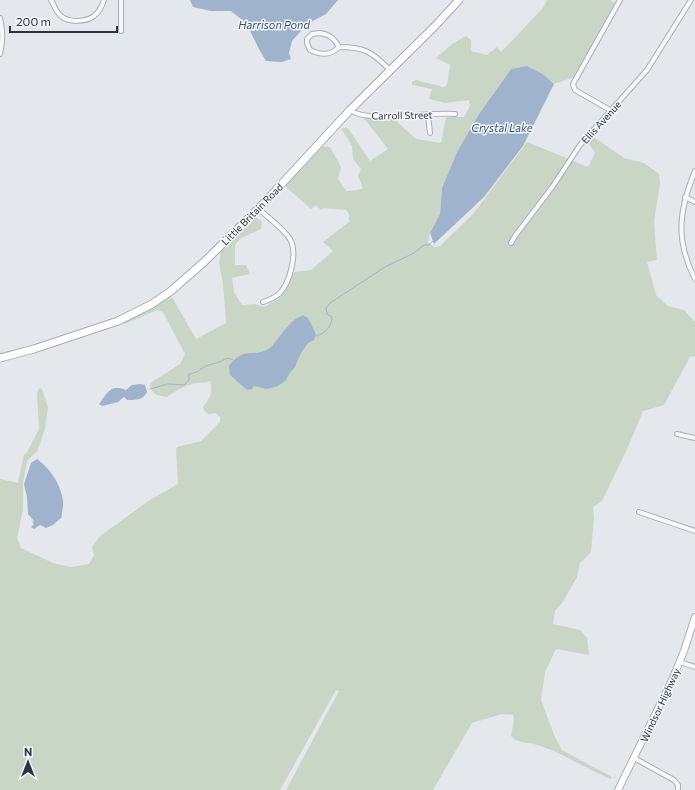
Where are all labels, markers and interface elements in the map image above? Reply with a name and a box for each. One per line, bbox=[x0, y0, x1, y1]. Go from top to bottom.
scale bar bbox=[10, 8, 117, 34]
text: 200 m bbox=[16, 14, 51, 28]
water label: Harrison Pond bbox=[238, 18, 310, 31]
street label: Ellis Avenue bbox=[579, 98, 623, 146]
street label: Carroll Street bbox=[371, 108, 433, 122]
water label: Crystal Lake bbox=[471, 121, 533, 134]
street label: Little Britain Road bbox=[219, 181, 285, 247]
street label: Windsor Highway bbox=[638, 666, 682, 744]
north arrow bbox=[8, 742, 48, 782]
text: N bbox=[24, 745, 32, 758]

